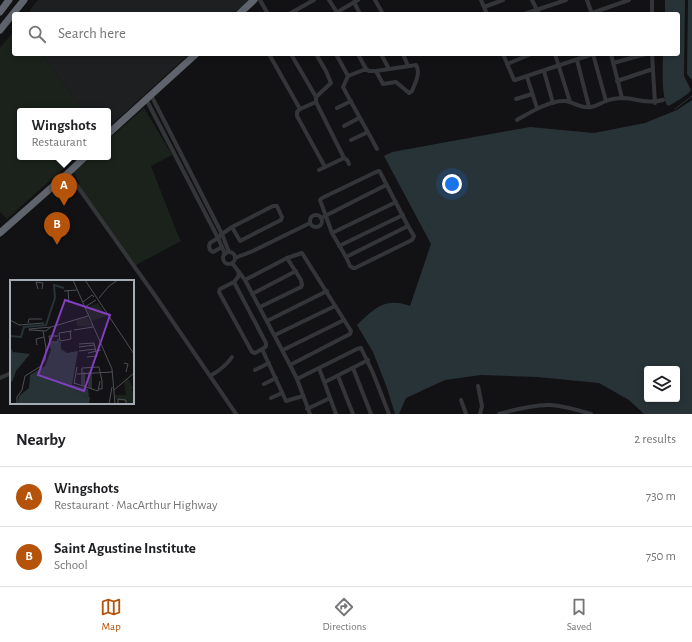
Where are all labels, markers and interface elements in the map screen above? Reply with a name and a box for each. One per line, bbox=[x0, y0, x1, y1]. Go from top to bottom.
search box bbox=[12, 12, 680, 56]
icon: search bbox=[26, 23, 48, 45]
text: Search here bbox=[58, 26, 126, 41]
popup bbox=[17, 108, 111, 160]
text: Wingshots bbox=[32, 118, 96, 133]
text: Restaurant bbox=[32, 136, 87, 149]
pin: A bbox=[51, 173, 77, 206]
your location bbox=[442, 174, 462, 194]
pin: B bbox=[44, 212, 70, 245]
inset map bbox=[10, 280, 134, 404]
map controls bbox=[644, 366, 680, 402]
button: layers bbox=[644, 366, 680, 402]
text: Nearby bbox=[16, 431, 66, 448]
text: 2 results bbox=[634, 433, 676, 446]
text: Wingshots bbox=[54, 481, 119, 496]
text: A bbox=[25, 490, 33, 503]
text: 730 m bbox=[646, 490, 676, 503]
text: Restaurant · MacArthur Highway bbox=[54, 499, 218, 512]
text: Saint Agustine Institute bbox=[54, 541, 196, 556]
text: B bbox=[25, 550, 33, 563]
text: 750 m bbox=[646, 550, 676, 563]
text: School bbox=[54, 559, 88, 572]
tab: Map bbox=[100, 596, 122, 633]
tab: Directions bbox=[322, 596, 366, 633]
tab: Saved bbox=[567, 596, 592, 633]

